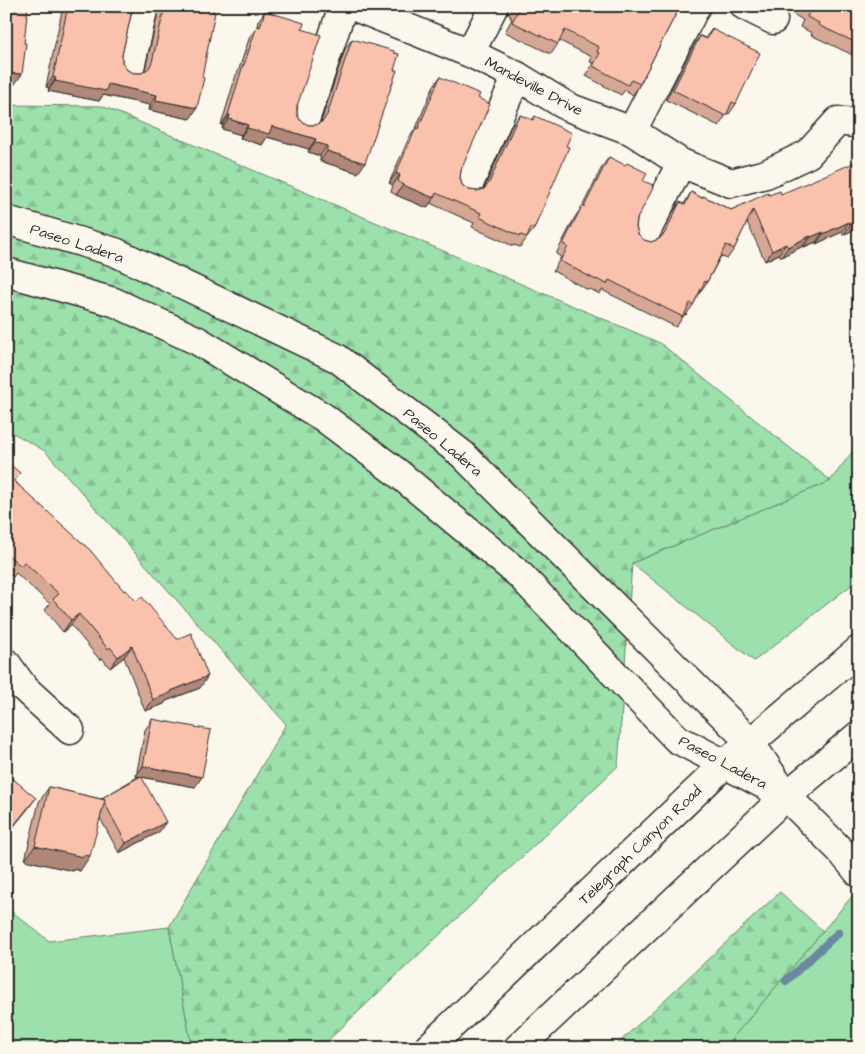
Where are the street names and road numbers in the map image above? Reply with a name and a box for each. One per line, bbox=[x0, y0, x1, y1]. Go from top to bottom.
street label: Mandeville Drive bbox=[481, 52, 587, 121]
street label: Paseo Ladera bbox=[27, 218, 127, 269]
street label: Paseo Ladera bbox=[399, 403, 487, 482]
street label: Paseo Ladera bbox=[675, 730, 771, 795]
street label: Telegraph Canyon Road bbox=[574, 781, 707, 911]

